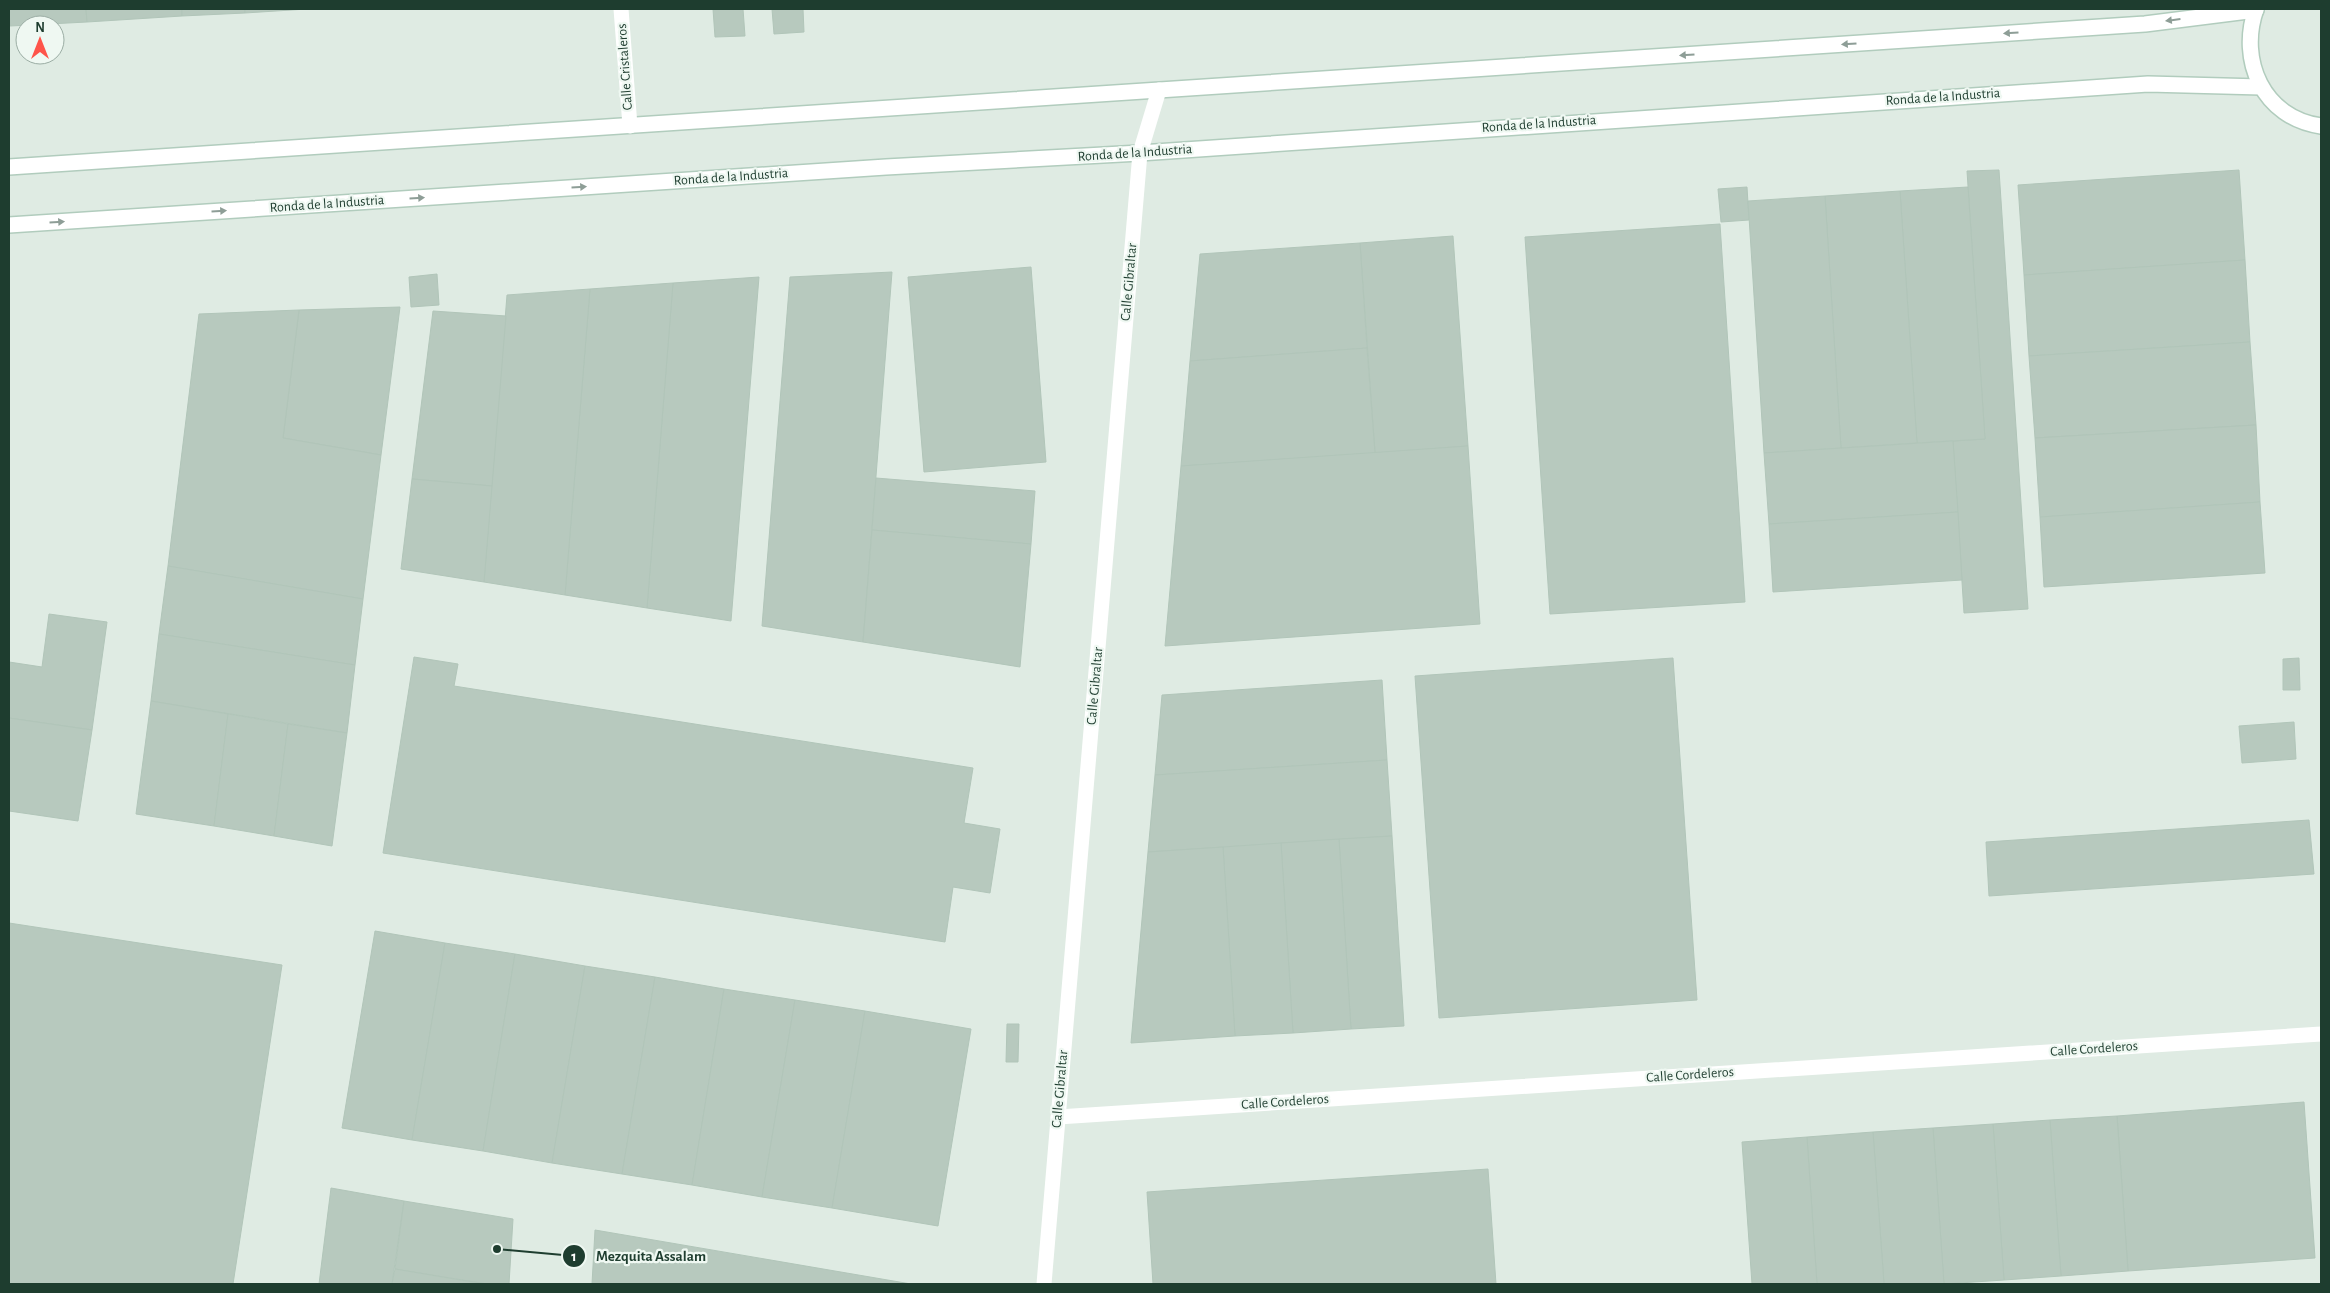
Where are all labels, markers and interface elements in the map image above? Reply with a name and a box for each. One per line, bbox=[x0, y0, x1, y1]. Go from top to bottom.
north arrow bbox=[15, 15, 65, 65]
one-way arrow bbox=[2165, 17, 2181, 25]
text: N bbox=[35, 21, 45, 35]
street label: Calle Cristaleros bbox=[615, 23, 635, 111]
one-way arrow bbox=[2003, 29, 2019, 37]
one-way arrow bbox=[1841, 40, 1857, 48]
one-way arrow bbox=[1678, 51, 1694, 59]
street label: Ronda de la Industria bbox=[1885, 86, 2001, 108]
street label: Ronda de la Industria bbox=[1481, 113, 1597, 135]
street label: Ronda de la Industria bbox=[1077, 142, 1193, 164]
street label: Ronda de la Industria bbox=[673, 166, 789, 188]
one-way arrow bbox=[571, 183, 587, 191]
street label: Ronda de la Industria bbox=[269, 193, 385, 215]
one-way arrow bbox=[409, 193, 425, 201]
one-way arrow bbox=[212, 206, 228, 214]
one-way arrow bbox=[50, 217, 66, 225]
street label: Calle Gibraltar bbox=[1119, 242, 1139, 321]
street label: Calle Gibraltar bbox=[1085, 646, 1105, 725]
street label: Calle Cordeleros bbox=[2050, 1039, 2138, 1059]
street label: Calle Gibraltar bbox=[1050, 1049, 1070, 1128]
street label: Calle Cordeleros bbox=[1646, 1065, 1734, 1085]
street label: Calle Cordeleros bbox=[1241, 1092, 1329, 1112]
callout: Mezquita Assalam bbox=[561, 1241, 716, 1271]
text: 1 bbox=[571, 1249, 577, 1264]
text: Mezquita Assalam bbox=[596, 1249, 706, 1264]

